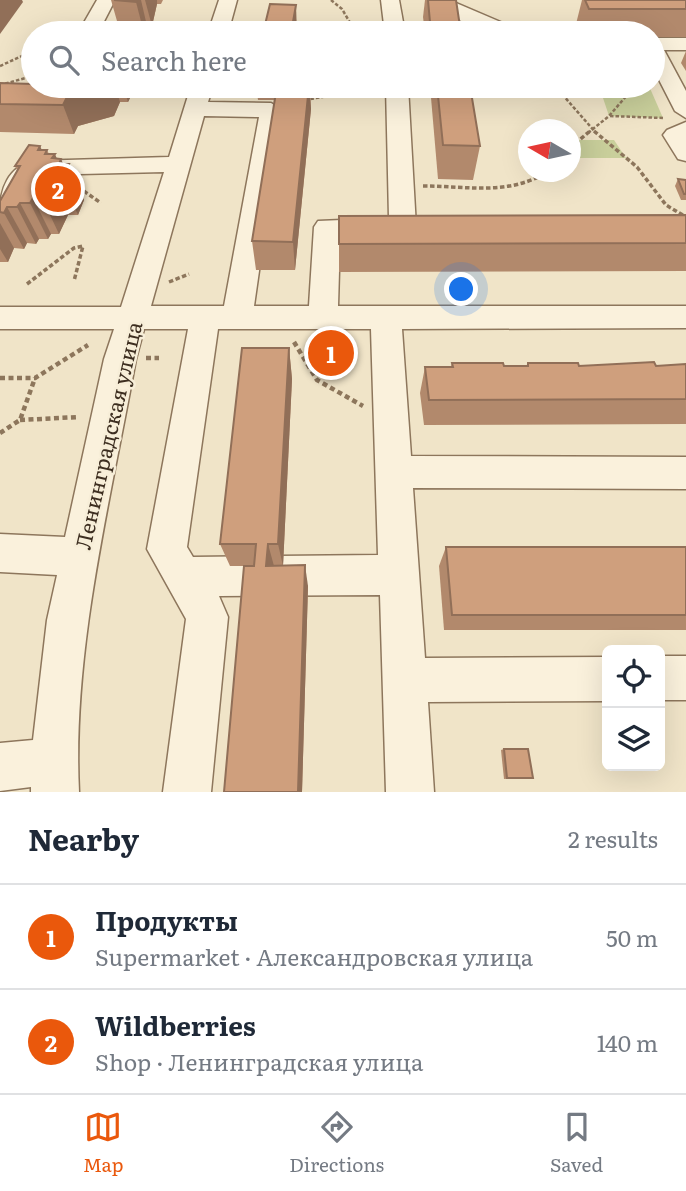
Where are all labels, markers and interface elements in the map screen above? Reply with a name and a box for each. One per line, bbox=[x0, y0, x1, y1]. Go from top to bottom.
search box bbox=[21, 21, 665, 98]
text: Search here bbox=[101, 40, 247, 79]
icon: search bbox=[45, 41, 83, 79]
north arrow bbox=[518, 119, 581, 182]
pin: 2 bbox=[35, 163, 81, 215]
your location bbox=[444, 272, 478, 306]
street label: Ленинградская улица bbox=[66, 317, 148, 552]
pin: 1 bbox=[308, 327, 354, 379]
map controls bbox=[602, 645, 665, 771]
button: locate bbox=[602, 645, 665, 708]
button: layers bbox=[602, 708, 665, 771]
text: Nearby bbox=[28, 816, 139, 860]
text: 2 results bbox=[568, 821, 658, 855]
text: Продукты bbox=[95, 900, 238, 939]
text: 1 bbox=[46, 920, 56, 954]
text: 50 m bbox=[606, 920, 658, 954]
text: Supermarket · Александровская улица bbox=[95, 939, 533, 973]
text: Wildberries bbox=[95, 1005, 256, 1044]
text: 2 bbox=[45, 1025, 57, 1059]
text: 140 m bbox=[597, 1025, 658, 1059]
text: Shop · Ленинградская улица bbox=[95, 1044, 423, 1078]
tab: Map bbox=[83, 1108, 123, 1178]
tab: Directions bbox=[289, 1108, 384, 1178]
tab: Saved bbox=[550, 1108, 603, 1178]

